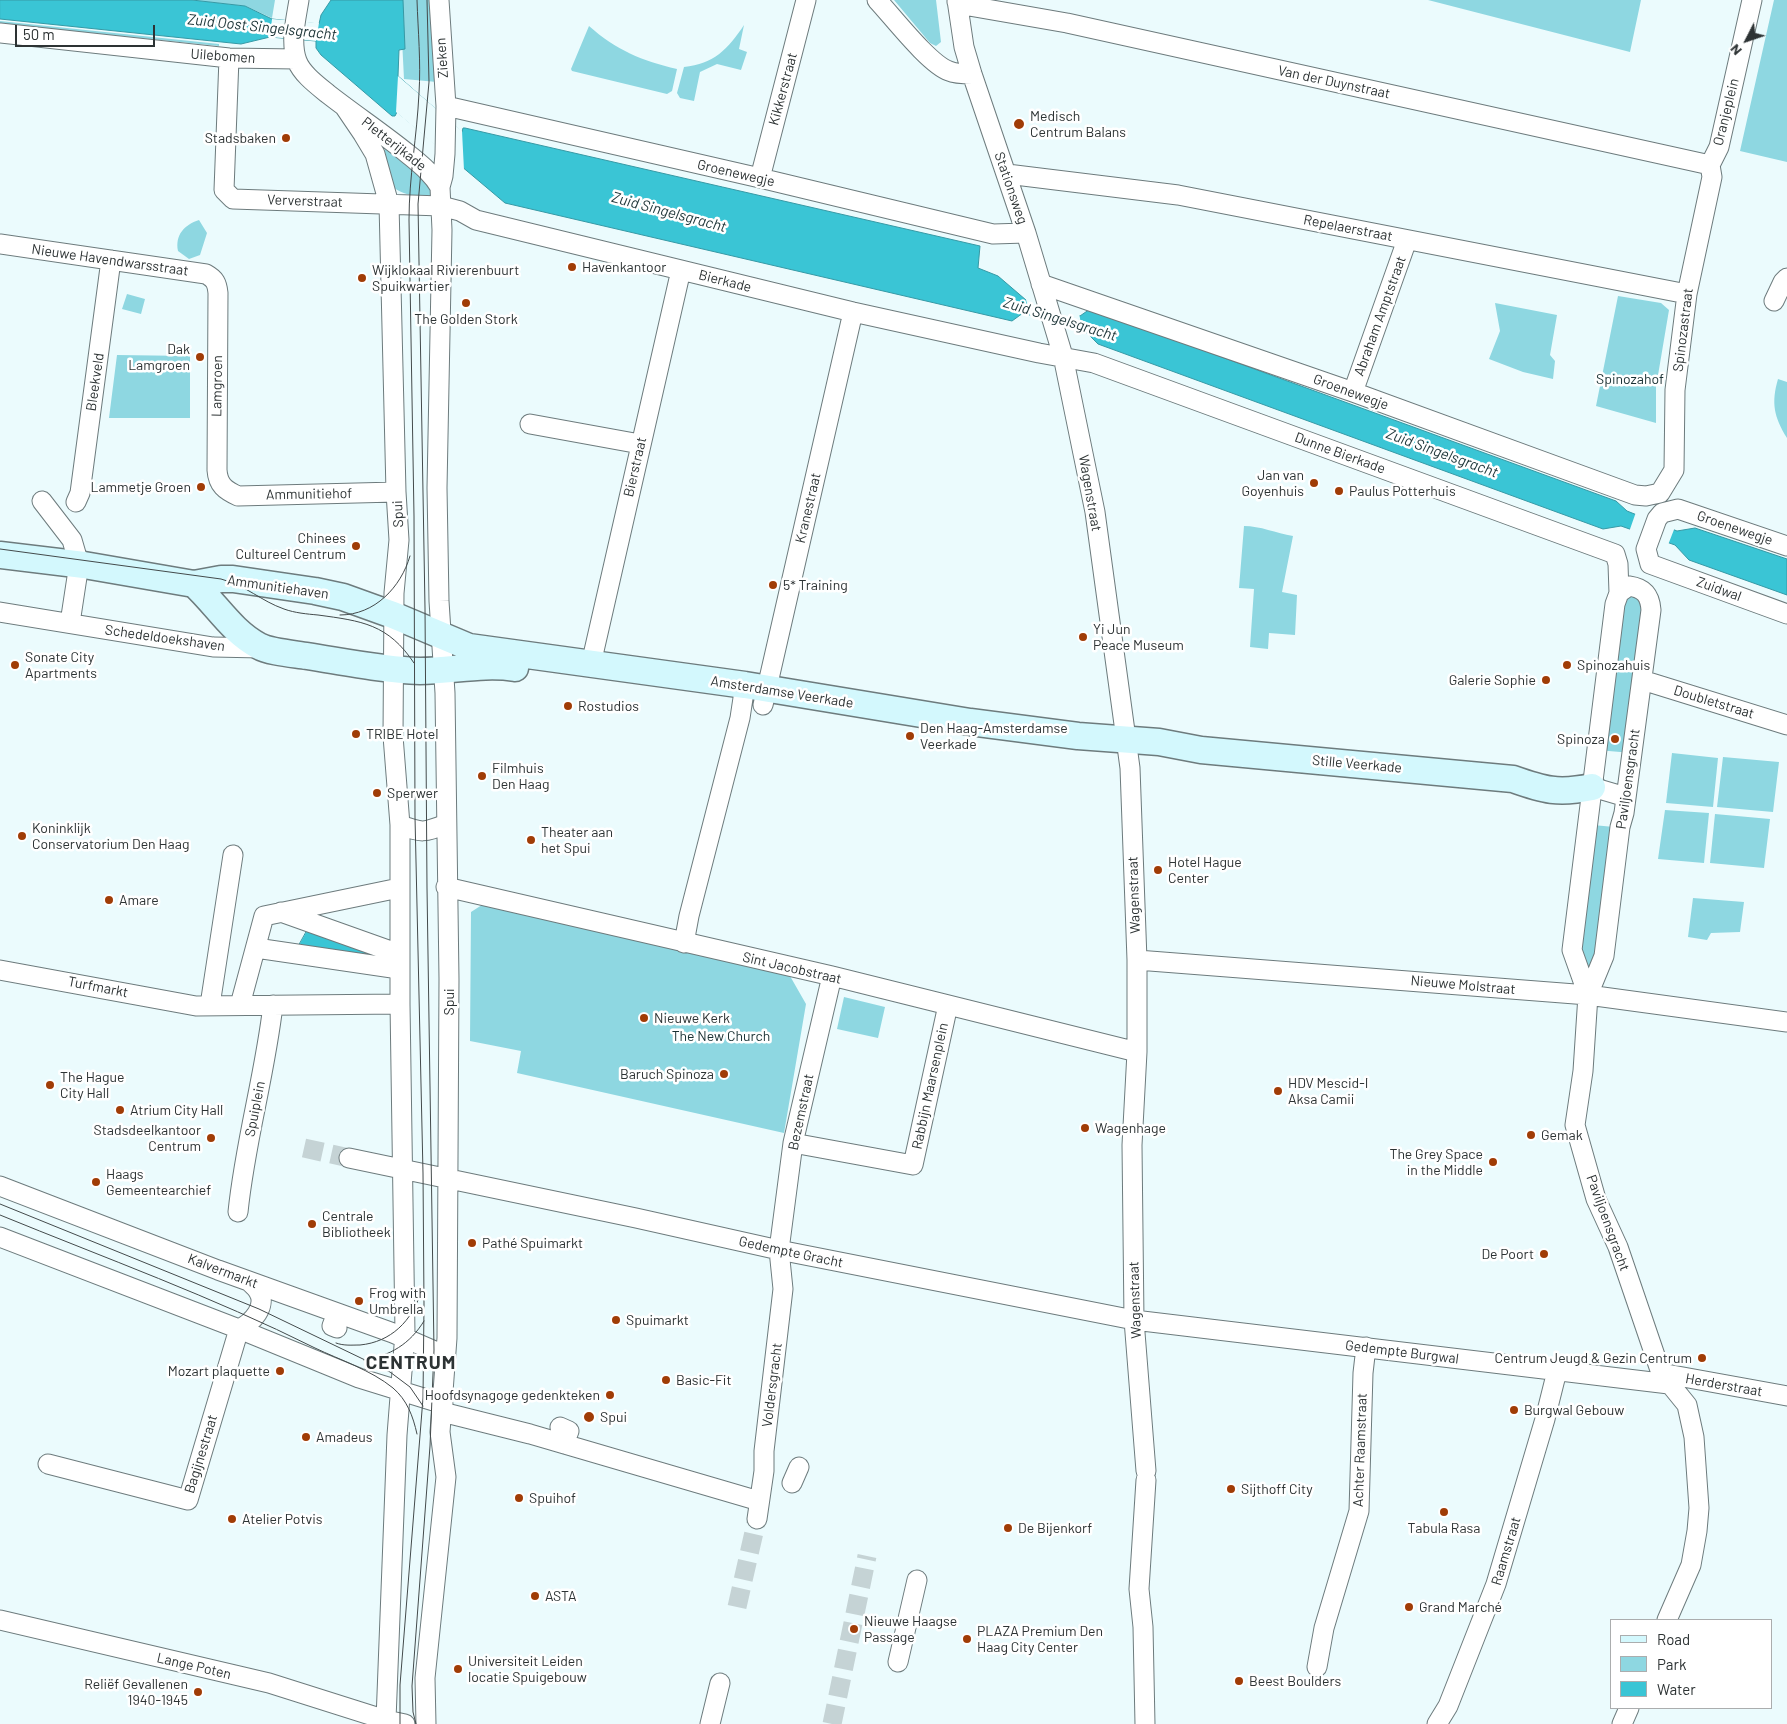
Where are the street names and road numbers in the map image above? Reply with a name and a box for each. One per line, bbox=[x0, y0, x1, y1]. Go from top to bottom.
street label: Zieken bbox=[432, 37, 452, 79]
street label: Uilebomen bbox=[190, 45, 256, 67]
street label: Kikkerstraat bbox=[765, 51, 801, 127]
street label: Van der Duynstraat bbox=[1276, 62, 1392, 102]
street label: Oranjeplein bbox=[1710, 77, 1742, 147]
street label: Pletterijkade bbox=[358, 114, 430, 174]
street label: Stationsweg bbox=[991, 150, 1031, 226]
street label: Groenewegje bbox=[696, 156, 776, 190]
street label: Ververstraat bbox=[267, 191, 343, 211]
street label: Repelaerstraat bbox=[1302, 211, 1394, 245]
street label: Nieuwe Havendwarsstraat bbox=[30, 241, 190, 279]
street label: Abraham Amptstraat bbox=[1350, 254, 1410, 378]
street label: Bierkade bbox=[697, 266, 753, 296]
street label: Spinozastraat bbox=[1670, 287, 1696, 373]
street label: Bleekveld bbox=[83, 352, 107, 412]
street label: Lamgroen bbox=[208, 355, 226, 417]
street label: Groenewegje bbox=[1311, 371, 1391, 413]
street label: Dunne Bierkade bbox=[1292, 429, 1388, 477]
street label: Bierstraat bbox=[620, 435, 650, 499]
street label: Wagenstraat bbox=[1075, 453, 1105, 533]
street label: Kranestraat bbox=[792, 471, 824, 545]
street label: Ammunitiehof bbox=[266, 485, 352, 503]
street label: Spui bbox=[389, 500, 407, 528]
street label: Groenewegje bbox=[1695, 507, 1775, 549]
street label: Ammunitiehaven bbox=[226, 572, 330, 602]
street label: Zuidwal bbox=[1694, 573, 1744, 605]
street label: Schedeldoekshaven bbox=[104, 621, 226, 655]
street label: Amsterdamse Veerkade bbox=[709, 672, 855, 712]
street label: Doubletstraat bbox=[1672, 682, 1756, 722]
street label: Paviljoensgracht bbox=[1613, 728, 1643, 830]
street label: Stille Veerkade bbox=[1311, 752, 1403, 776]
street label: Wagenstraat bbox=[1124, 856, 1144, 934]
street label: Sint Jacobstraat bbox=[741, 948, 843, 988]
street label: Nieuwe Molstraat bbox=[1410, 972, 1516, 998]
street label: Turfmarkt bbox=[66, 973, 130, 1001]
street label: Spui bbox=[441, 989, 457, 1015]
street label: Rabbijn Maarsenplein bbox=[908, 1021, 952, 1151]
street label: Bezemstraat bbox=[785, 1072, 817, 1152]
street label: Spuiplein bbox=[241, 1080, 269, 1138]
street label: Paviljoensgracht bbox=[1583, 1173, 1633, 1273]
street label: Gedempte Gracht bbox=[737, 1233, 845, 1271]
street label: Kalvermarkt bbox=[186, 1250, 260, 1292]
street label: Wagenstraat bbox=[1125, 1261, 1145, 1339]
street label: Gedempte Burgwal bbox=[1344, 1337, 1460, 1367]
street label: Voldersgracht bbox=[758, 1342, 786, 1428]
street label: Herderstraat bbox=[1684, 1370, 1764, 1400]
street label: Achter Raamstraat bbox=[1350, 1393, 1370, 1507]
street label: Bagijnestraat bbox=[181, 1413, 221, 1495]
street label: Raamstraat bbox=[1488, 1515, 1524, 1587]
street label: Lange Poten bbox=[155, 1649, 233, 1683]

